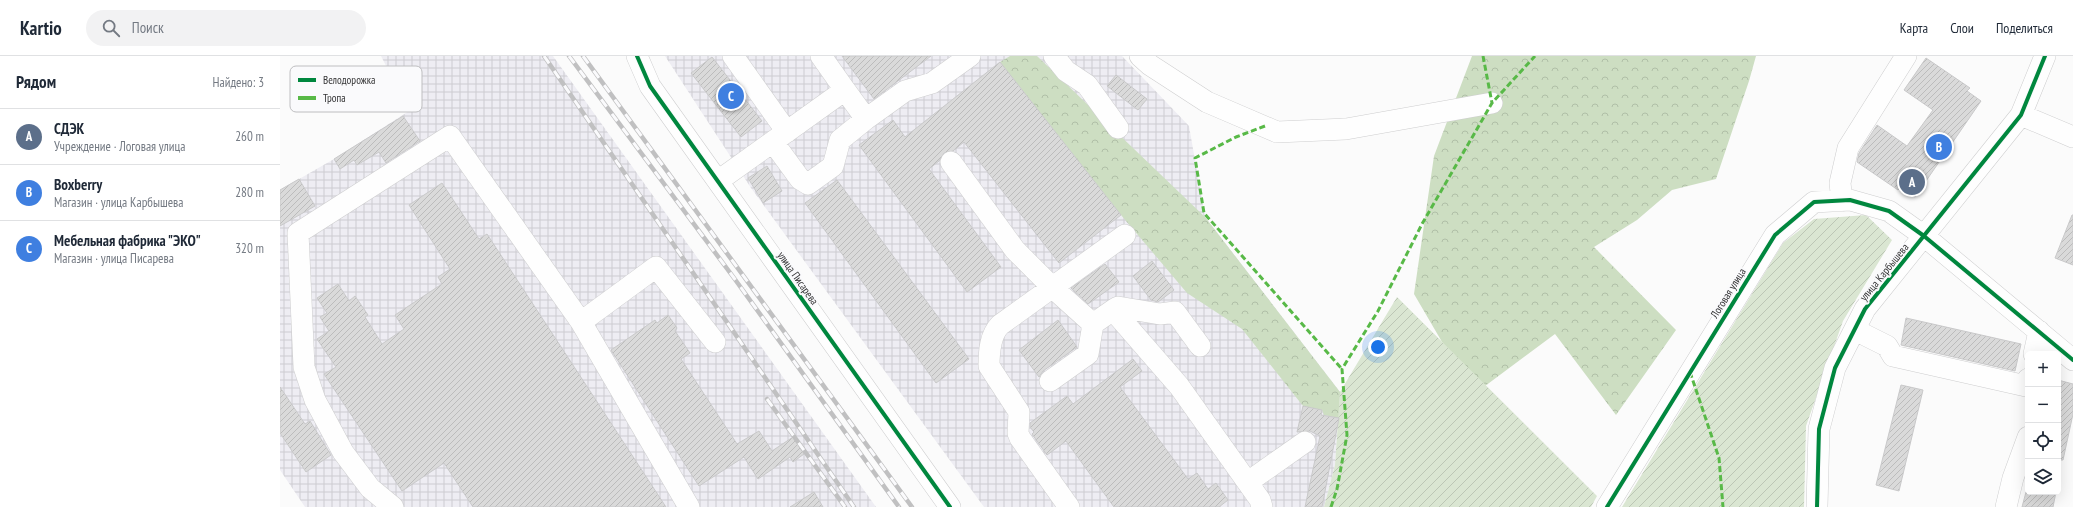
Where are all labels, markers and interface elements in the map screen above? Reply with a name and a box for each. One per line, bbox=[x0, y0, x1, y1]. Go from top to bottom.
search box bbox=[86, 10, 366, 46]
text: Kartio bbox=[20, 16, 62, 40]
icon: search bbox=[100, 17, 122, 39]
text: Поиск bbox=[132, 18, 164, 37]
text: Карта bbox=[1900, 19, 1928, 37]
text: Слои bbox=[1950, 19, 1974, 37]
text: Поделиться bbox=[1996, 19, 2053, 37]
legend bbox=[290, 66, 422, 112]
text: Рядом bbox=[16, 71, 56, 93]
text: Велодорожка bbox=[323, 73, 375, 87]
text: Найдено: 3 bbox=[213, 74, 264, 91]
pin: C bbox=[718, 81, 744, 111]
text: Тропа bbox=[323, 91, 346, 105]
text: СДЭК bbox=[54, 119, 84, 138]
text: A bbox=[26, 128, 32, 145]
text: 260 m bbox=[235, 128, 264, 145]
pin: B bbox=[1926, 132, 1952, 162]
text: Учреждение · Логовая улица bbox=[54, 138, 186, 155]
pin: A bbox=[1899, 167, 1925, 197]
text: Boxberry bbox=[54, 175, 102, 194]
text: B bbox=[26, 184, 32, 201]
text: 280 m bbox=[235, 184, 264, 201]
text: Магазин · улица Карбышева bbox=[54, 194, 183, 211]
text: Мебельная фабрика "ЭКО" bbox=[54, 231, 201, 250]
text: C bbox=[26, 240, 32, 257]
text: 320 m bbox=[235, 240, 264, 257]
street label: улица Карбышева bbox=[1857, 240, 1911, 304]
street label: улица Писарева bbox=[774, 249, 822, 307]
text: Магазин · улица Писарева bbox=[54, 250, 174, 267]
street label: Логовая улица bbox=[1707, 266, 1749, 321]
your location bbox=[1368, 337, 1388, 357]
map controls bbox=[2025, 351, 2061, 495]
button: + bbox=[2025, 351, 2061, 387]
button: − bbox=[2025, 387, 2061, 423]
button: locate bbox=[2025, 423, 2061, 459]
button: layers bbox=[2025, 459, 2061, 495]

